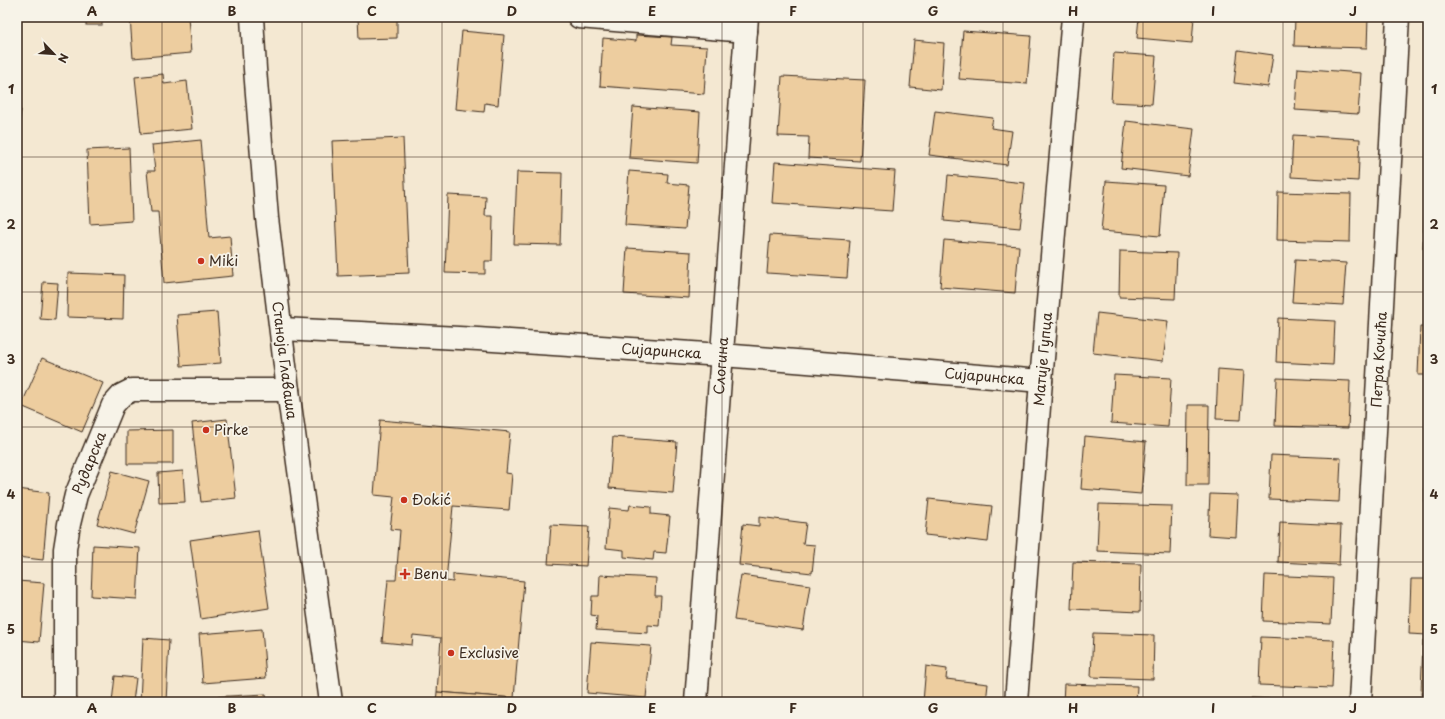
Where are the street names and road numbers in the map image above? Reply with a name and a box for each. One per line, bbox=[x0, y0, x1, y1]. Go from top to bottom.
street label: Станоја Главаша bbox=[267, 300, 303, 421]
street label: Матије Гупца bbox=[1028, 311, 1057, 407]
street label: Петра Кочића bbox=[1365, 311, 1392, 408]
street label: Слогина bbox=[708, 336, 733, 395]
street label: Сијаринска bbox=[621, 337, 702, 364]
street label: Сијаринска bbox=[944, 362, 1026, 390]
street label: Рударска bbox=[67, 428, 111, 497]

